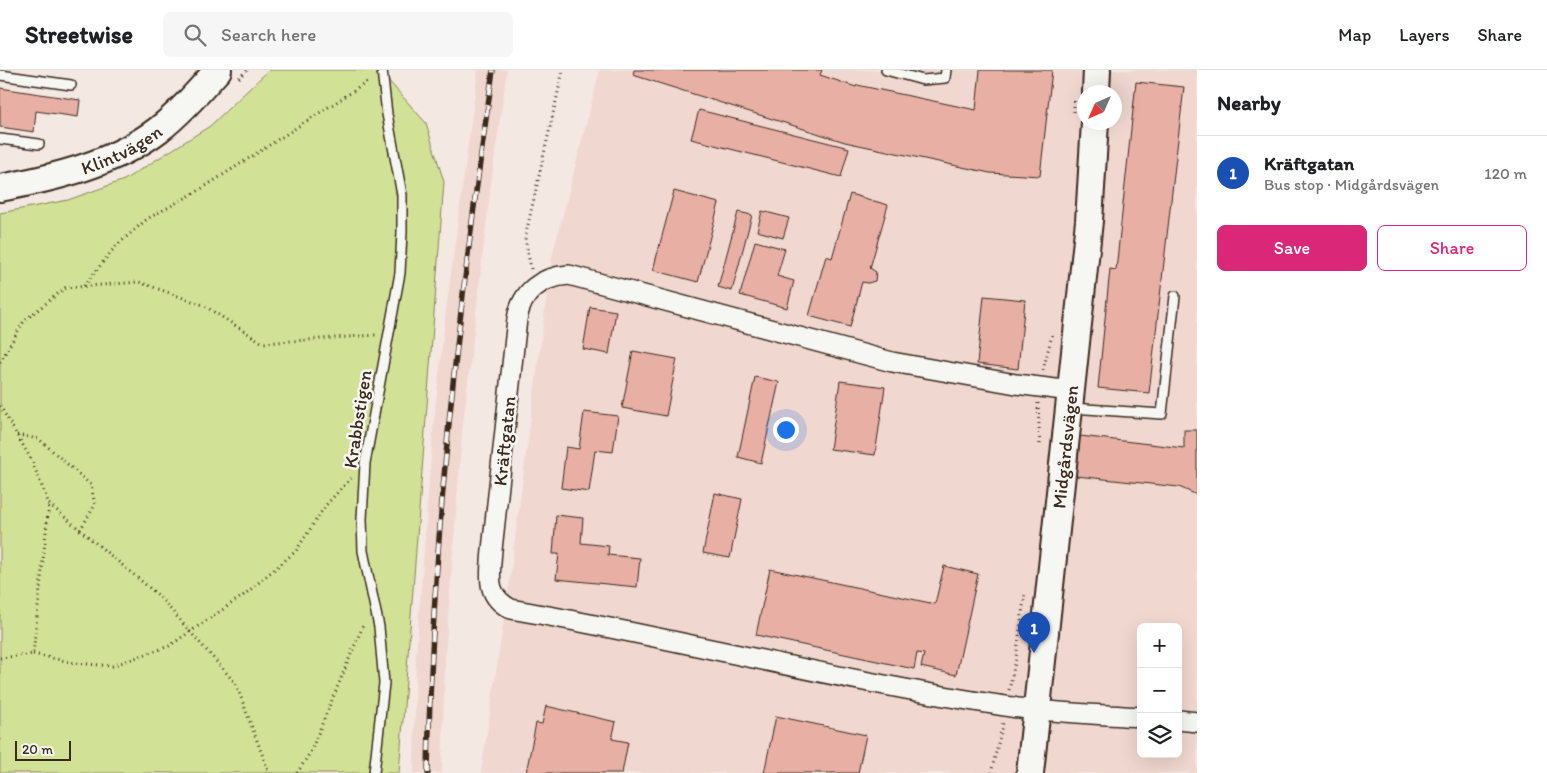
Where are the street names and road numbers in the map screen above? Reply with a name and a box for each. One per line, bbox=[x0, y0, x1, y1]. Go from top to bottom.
street label: Klintvägen bbox=[78, 120, 167, 180]
street label: Krabbstigen bbox=[338, 368, 377, 470]
street label: Midgårdsvägen bbox=[1047, 384, 1083, 510]
street label: Kräftgatan bbox=[488, 395, 521, 487]

